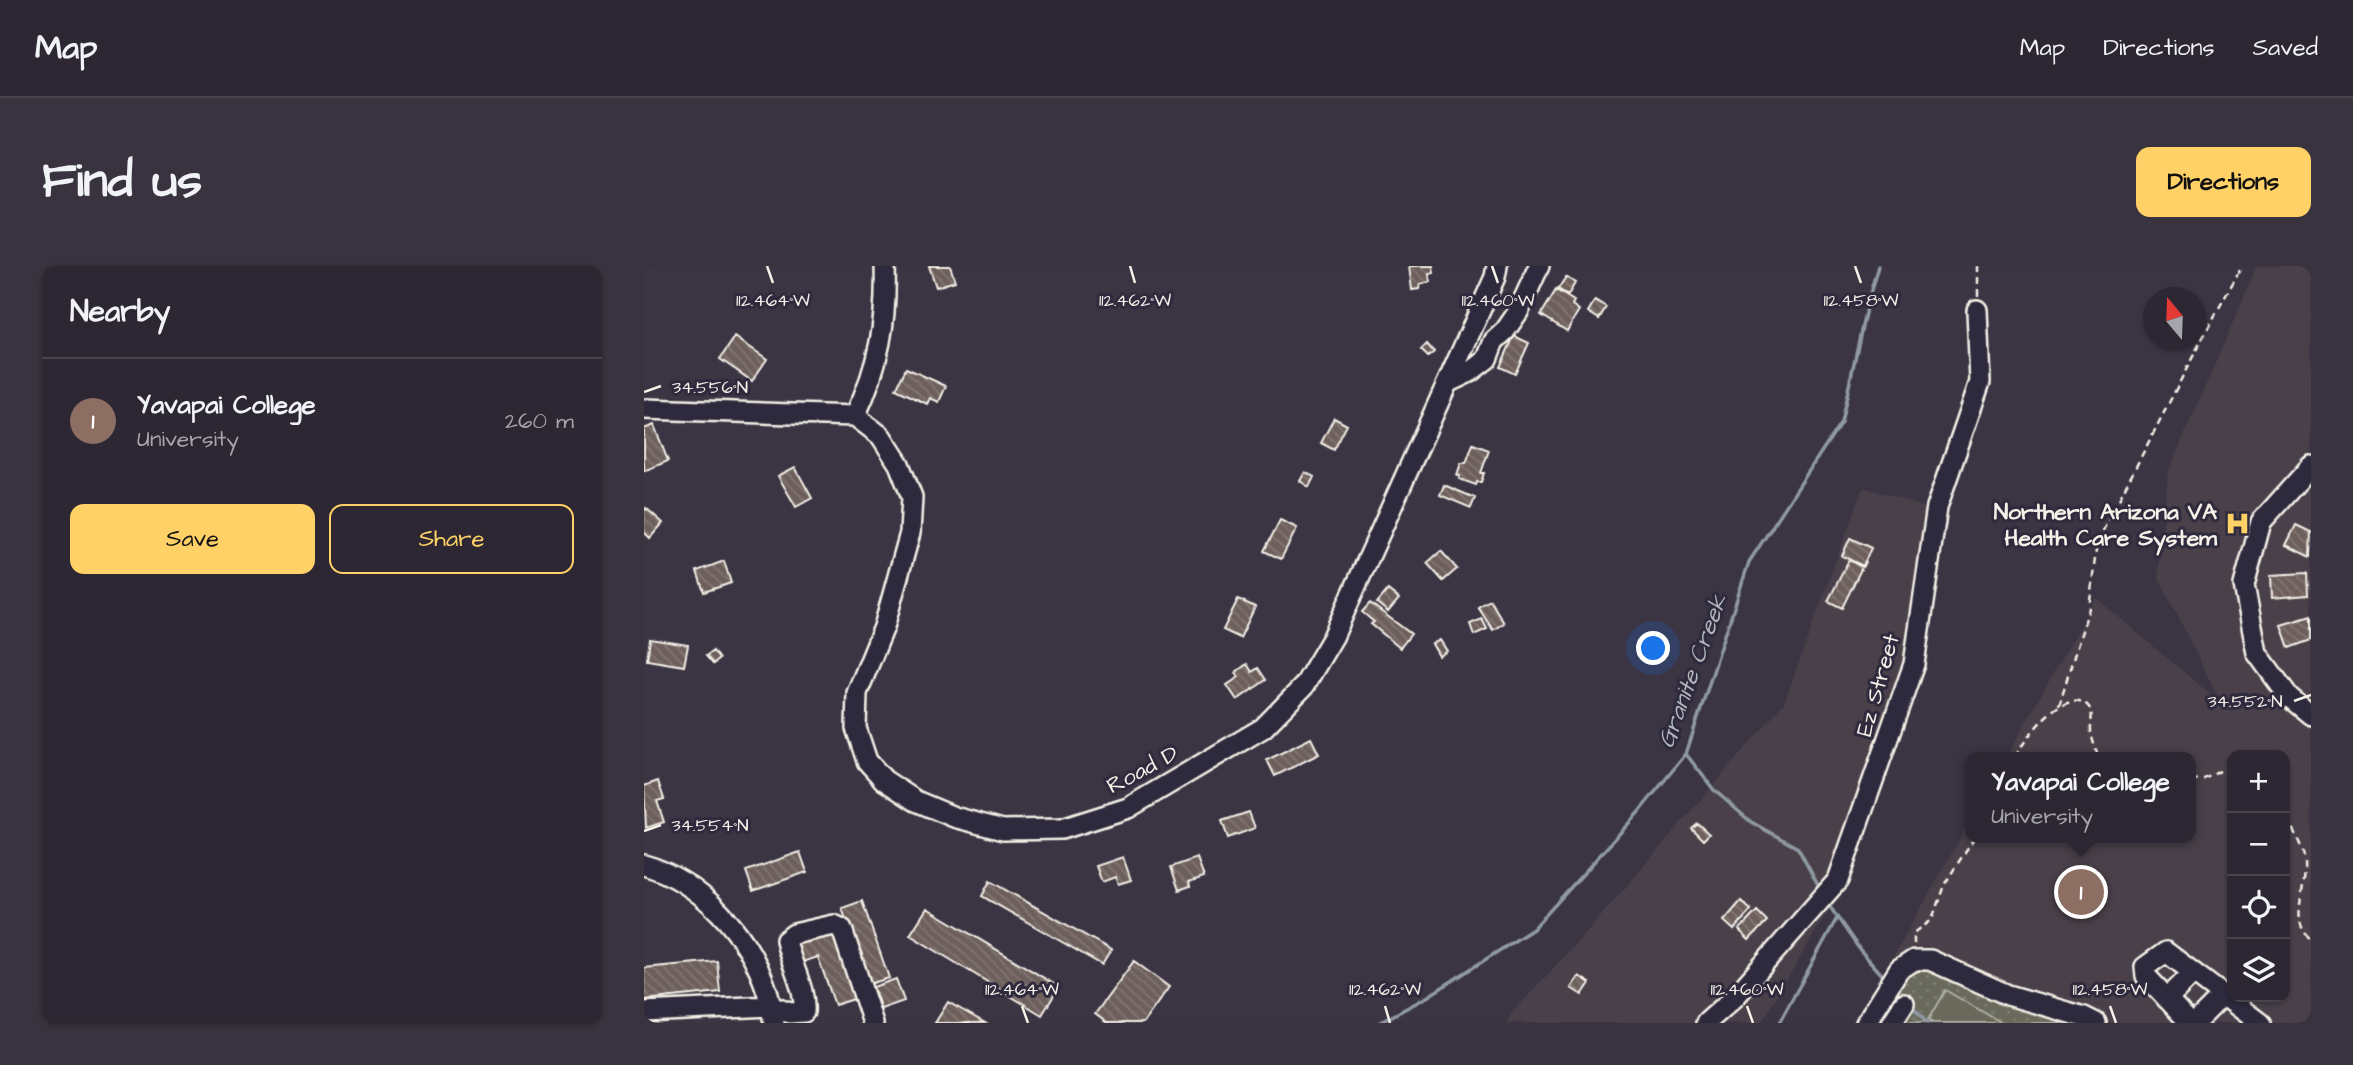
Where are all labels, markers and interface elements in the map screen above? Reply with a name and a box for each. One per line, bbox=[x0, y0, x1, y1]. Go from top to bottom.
text: Map bbox=[35, 25, 97, 71]
text: Map bbox=[2020, 31, 2065, 65]
text: Directions bbox=[2103, 31, 2215, 65]
text: Saved bbox=[2253, 31, 2318, 65]
button: Directions bbox=[2136, 147, 2311, 217]
text: Find us bbox=[42, 148, 202, 216]
north arrow bbox=[2143, 287, 2206, 350]
text: 112.464°W bbox=[736, 288, 810, 313]
text: 112.462°W bbox=[1099, 288, 1171, 313]
text: 112.460°W bbox=[1461, 288, 1535, 313]
text: 112.458°W bbox=[1824, 288, 1899, 313]
text: Nearby bbox=[70, 291, 170, 333]
text: 34.556°N bbox=[672, 375, 748, 400]
text: Yavapai College bbox=[137, 387, 316, 423]
text: 1 bbox=[92, 405, 94, 437]
text: 260 m bbox=[505, 405, 574, 437]
text: University bbox=[137, 423, 239, 455]
place label: Northern Arizona VA Health Care System bbox=[1994, 496, 2218, 556]
button: Save bbox=[70, 504, 315, 574]
button: Share bbox=[329, 504, 574, 574]
hospital icon: Northern Arizona VA Health Care System bbox=[2223, 510, 2251, 538]
water label: Granite Creek bbox=[1649, 589, 1737, 753]
street label: Ez Street bbox=[1848, 630, 1908, 740]
your location bbox=[1636, 631, 1670, 665]
text: 34.552°N bbox=[2208, 689, 2282, 714]
street label: Road D bbox=[1101, 738, 1184, 802]
map controls bbox=[2227, 750, 2290, 1002]
button: + bbox=[2227, 750, 2290, 813]
popup bbox=[1965, 752, 2196, 843]
text: Yavapai College bbox=[1991, 764, 2170, 800]
text: University bbox=[1991, 800, 2093, 832]
text: 34.554°N bbox=[672, 813, 748, 838]
button: − bbox=[2227, 813, 2290, 876]
pin: 1 bbox=[2058, 866, 2104, 918]
button: locate bbox=[2227, 876, 2290, 939]
button: layers bbox=[2227, 939, 2290, 1002]
text: 112.464°W bbox=[985, 977, 1059, 1002]
text: 112.462°W bbox=[1349, 977, 1421, 1002]
text: 112.460°W bbox=[1710, 977, 1784, 1002]
text: 112.458°W bbox=[2073, 977, 2148, 1002]

